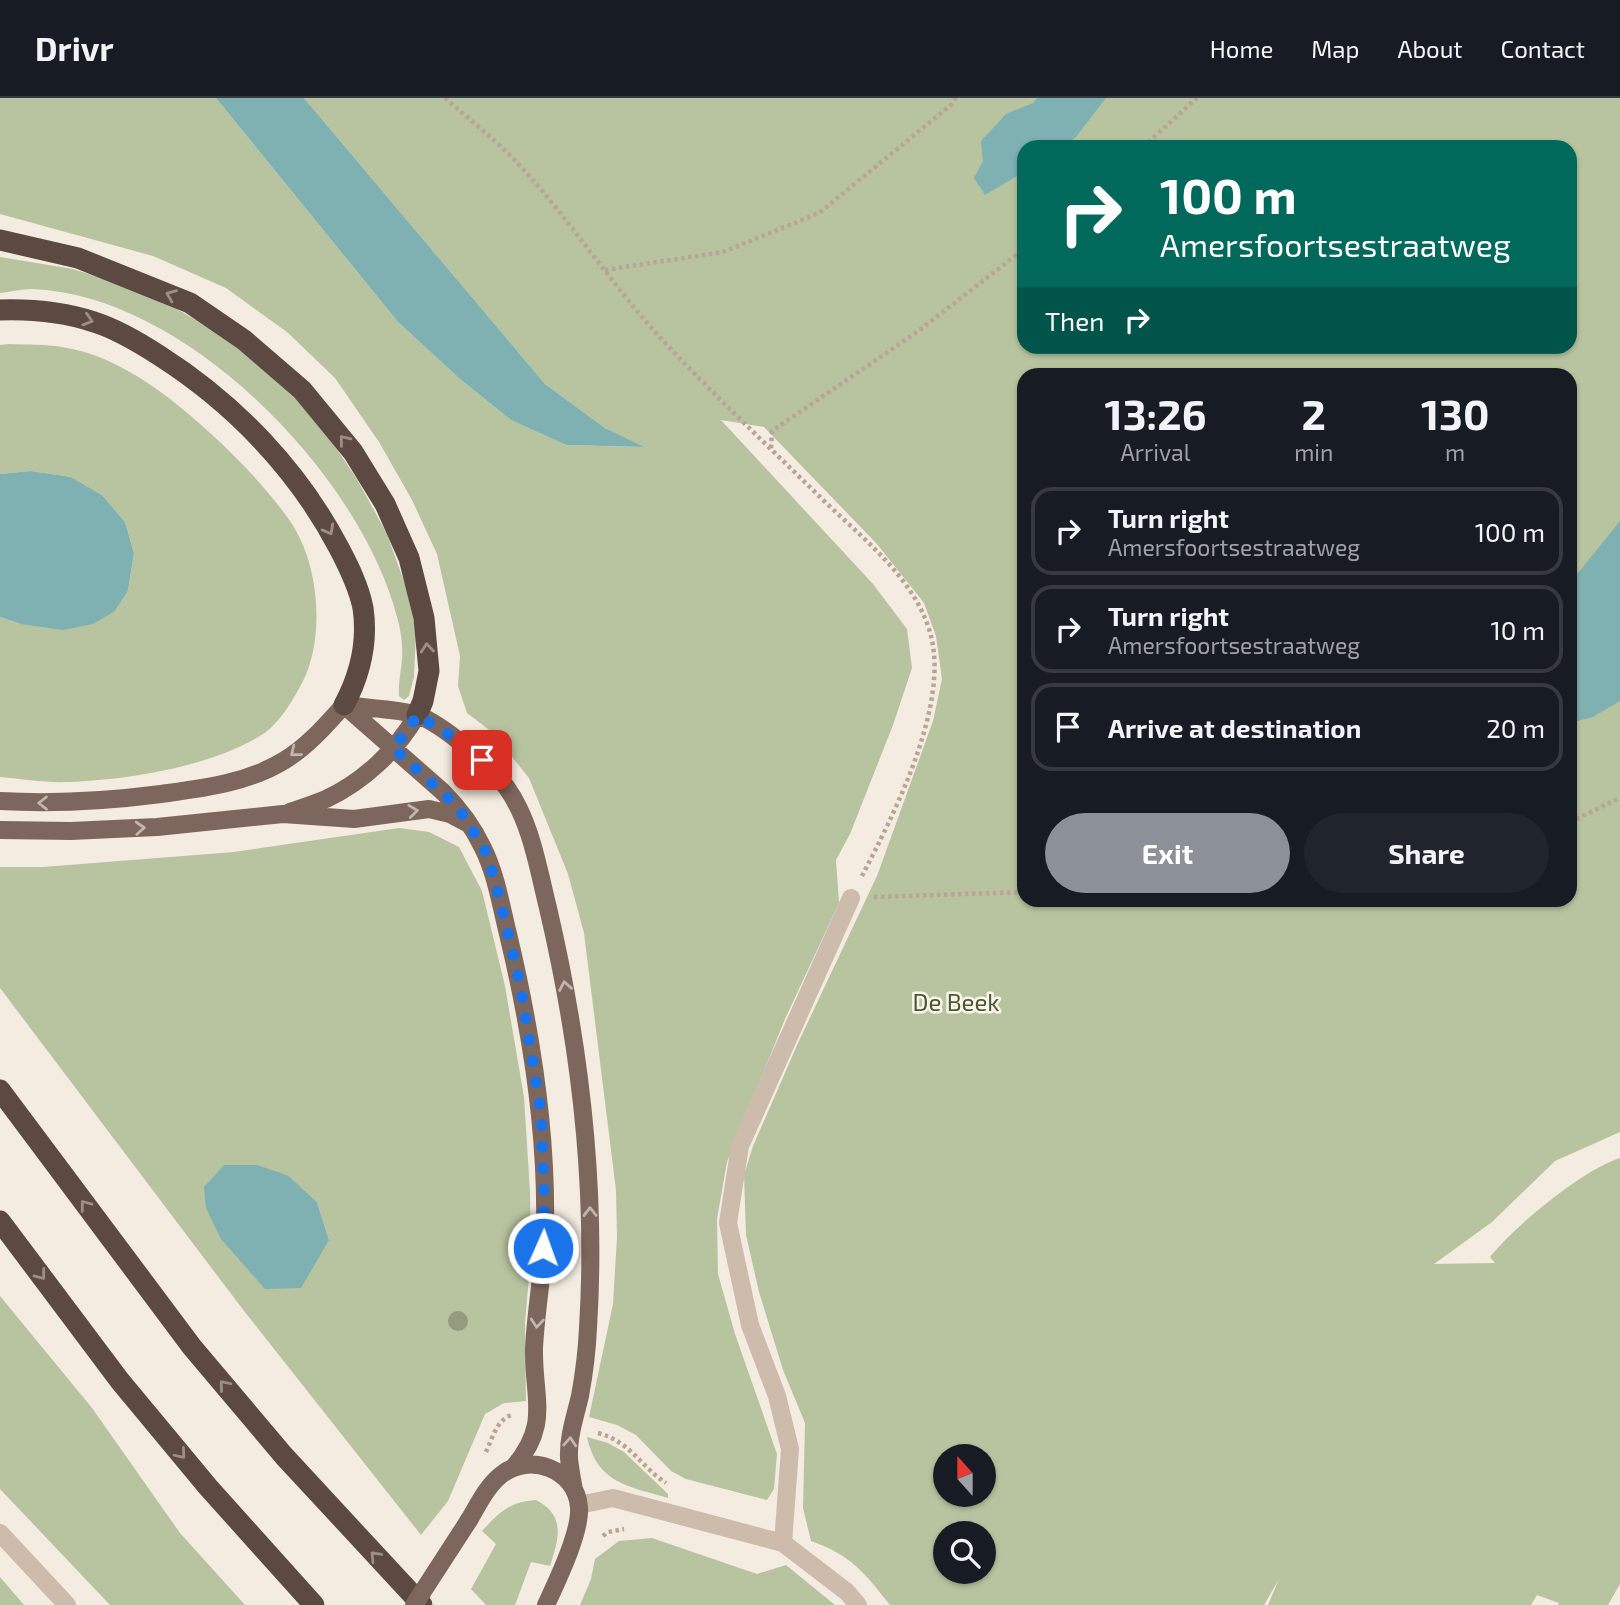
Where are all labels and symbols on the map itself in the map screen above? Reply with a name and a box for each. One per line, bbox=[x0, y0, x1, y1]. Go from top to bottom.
one-way arrow bbox=[166, 290, 178, 304]
one-way arrow bbox=[82, 312, 94, 327]
one-way arrow bbox=[339, 436, 352, 448]
one-way arrow bbox=[321, 522, 334, 535]
one-way arrow bbox=[420, 643, 435, 654]
pin bbox=[452, 730, 512, 790]
one-way arrow bbox=[291, 744, 303, 757]
one-way arrow bbox=[37, 795, 48, 810]
one-way arrow bbox=[408, 804, 419, 819]
one-way arrow bbox=[134, 820, 145, 835]
one-way arrow bbox=[558, 980, 573, 992]
park label: De Beek bbox=[912, 987, 1000, 1016]
one-way arrow bbox=[81, 1200, 94, 1213]
one-way arrow bbox=[583, 1206, 598, 1217]
position arrow bbox=[506, 1211, 580, 1285]
one-way arrow bbox=[33, 1267, 45, 1280]
one-way arrow bbox=[530, 1318, 545, 1329]
one-way arrow bbox=[220, 1381, 232, 1394]
one-way arrow bbox=[562, 1436, 577, 1447]
north arrow bbox=[933, 1444, 996, 1507]
one-way arrow bbox=[173, 1446, 185, 1459]
one-way arrow bbox=[370, 1551, 383, 1564]

